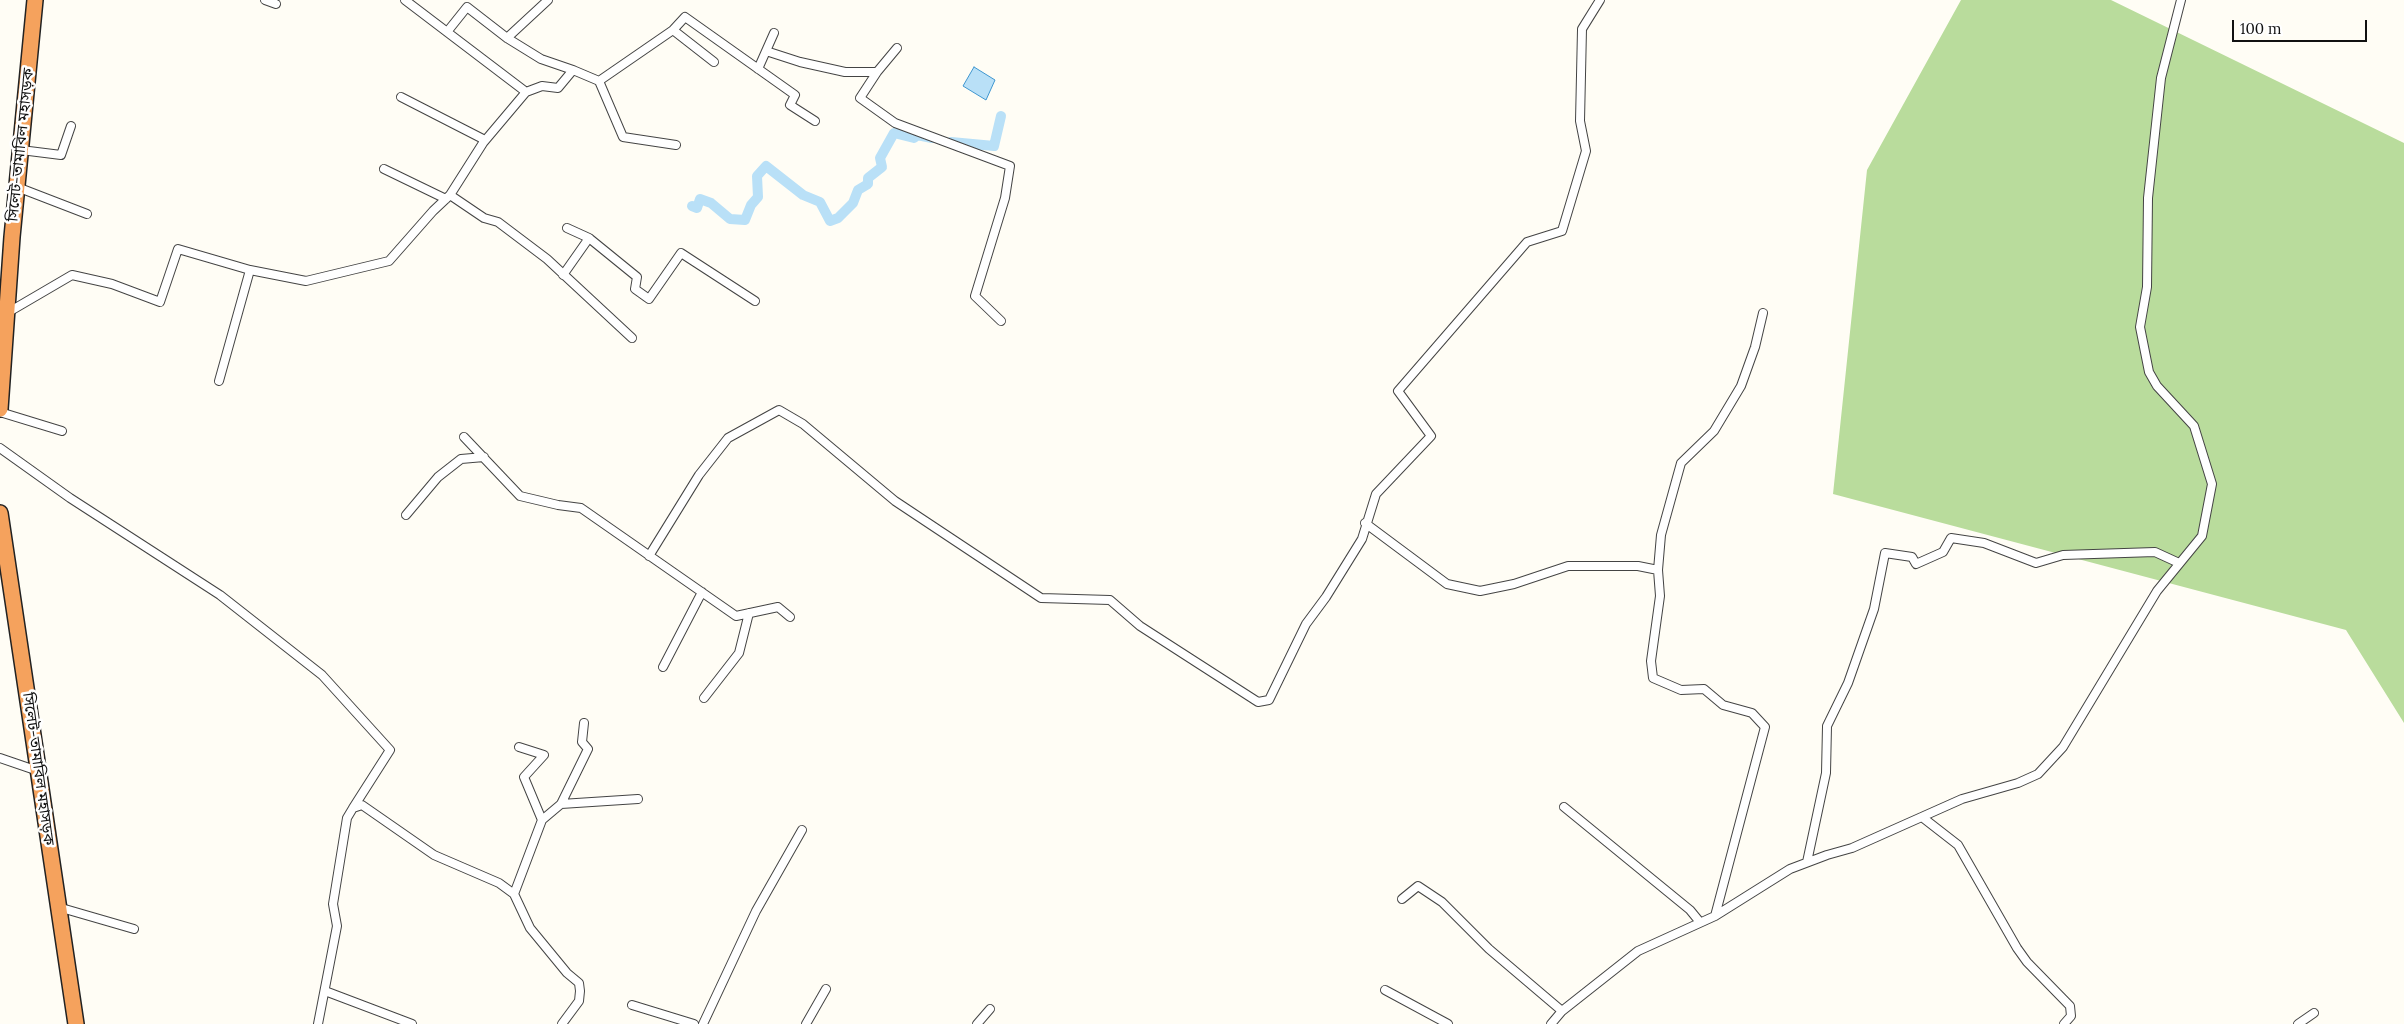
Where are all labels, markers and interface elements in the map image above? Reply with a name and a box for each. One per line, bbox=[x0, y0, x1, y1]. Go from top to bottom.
scale bar bbox=[2234, 10, 2369, 42]
text: 100 m bbox=[2240, 19, 2281, 38]
street label: সিলেট-তামাবিল মহাসড়ক bbox=[4, 67, 38, 223]
street label: সিলেট-তামাবিল মহাসড়ক bbox=[18, 691, 58, 847]

